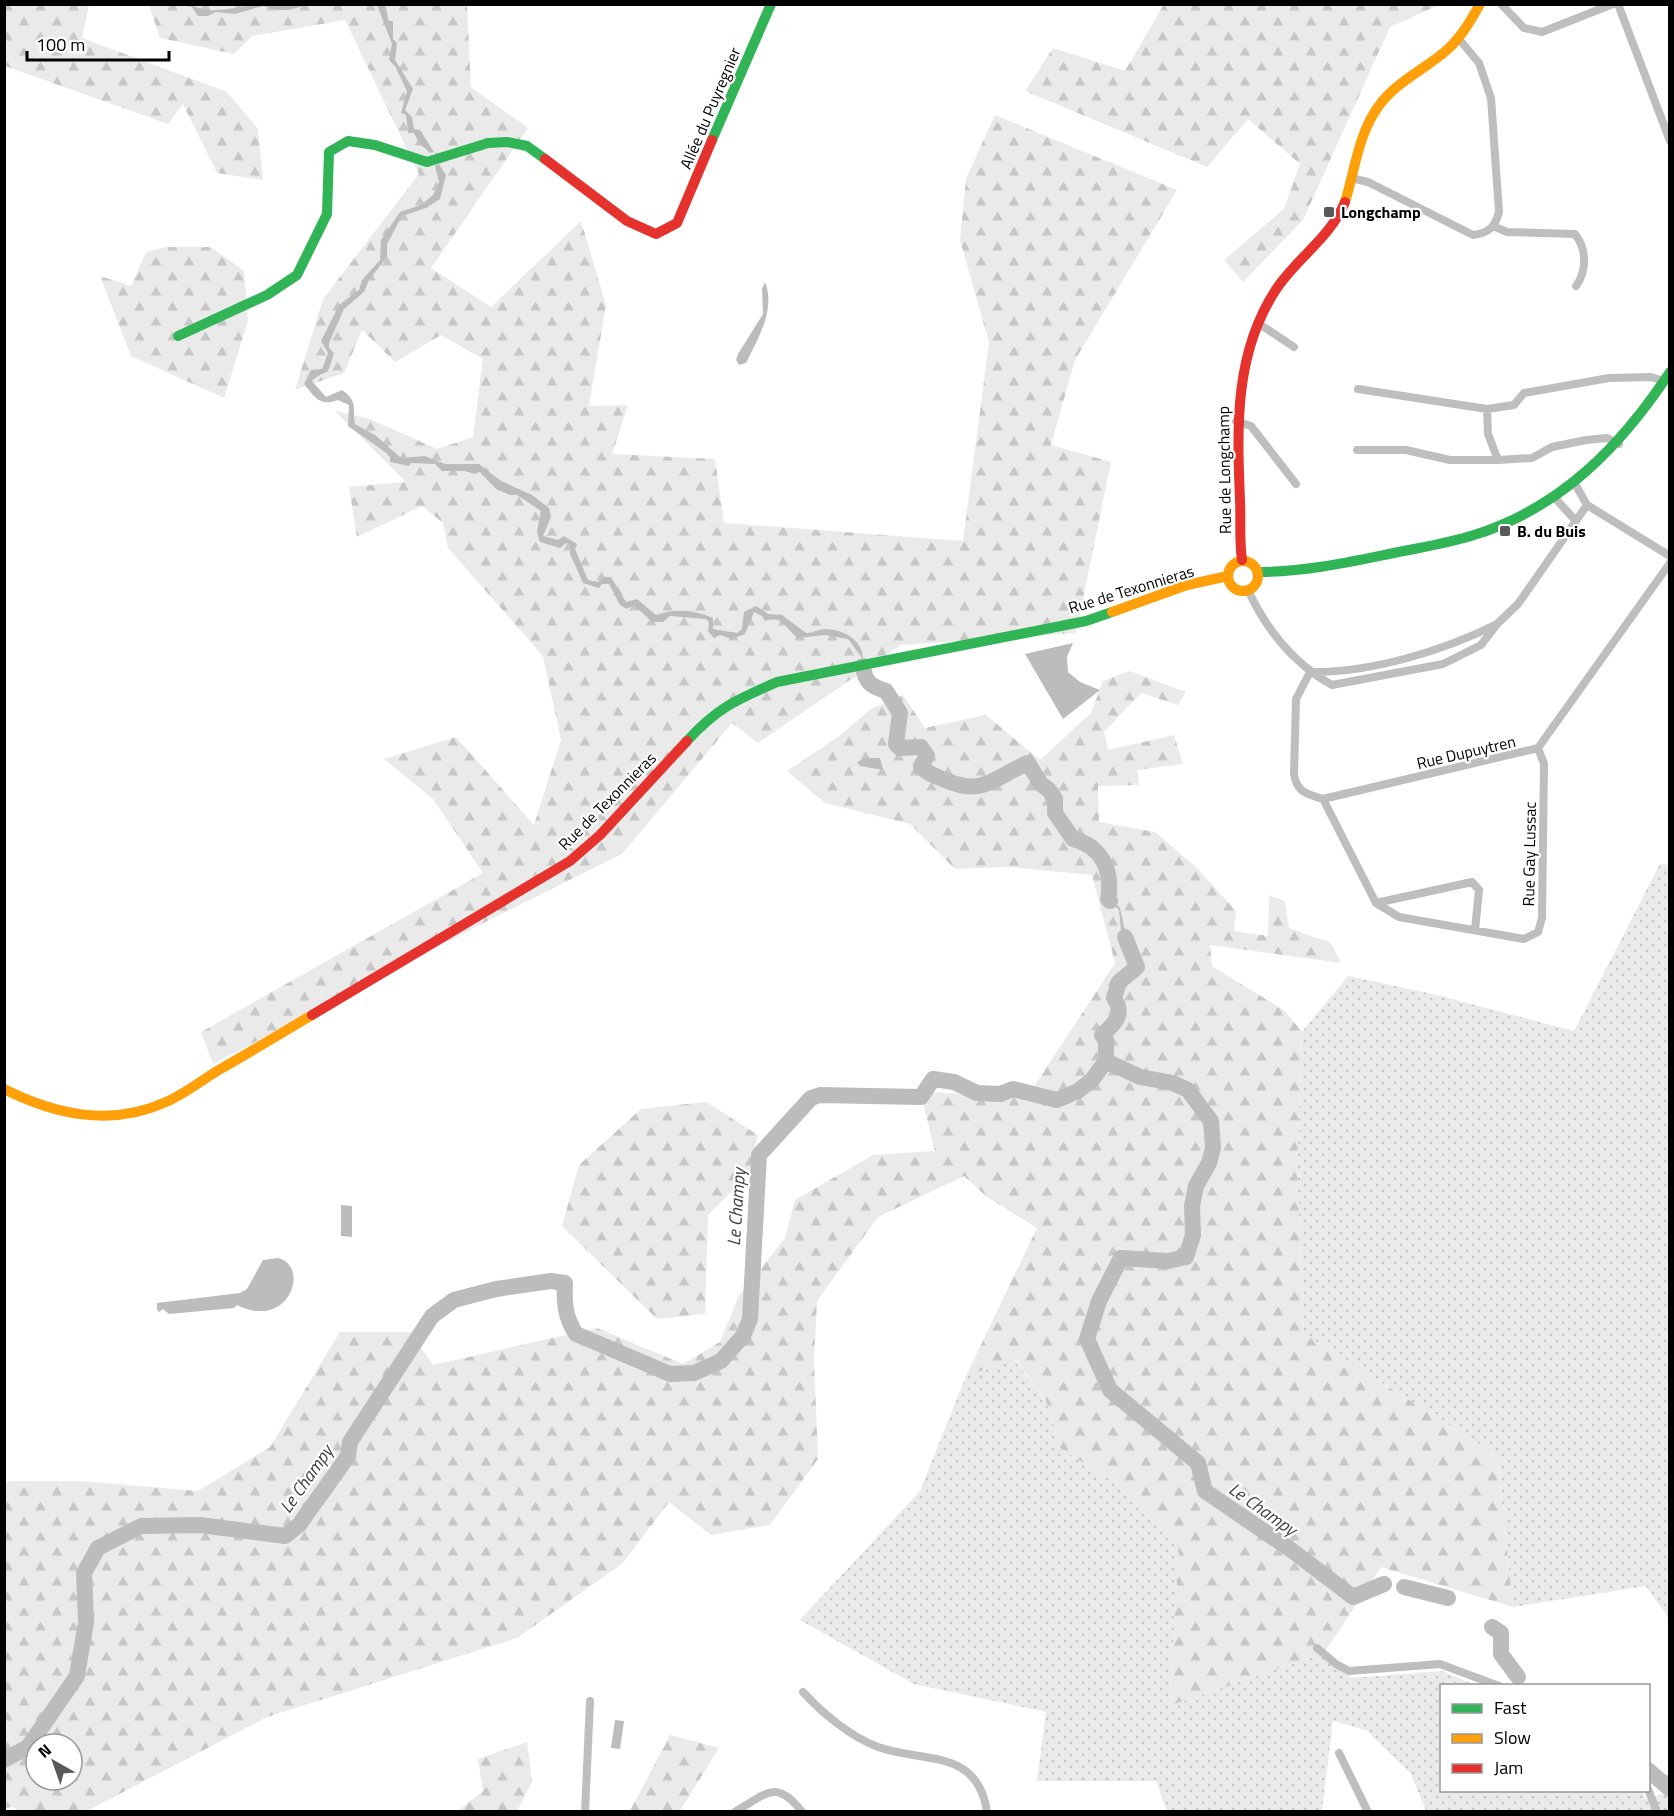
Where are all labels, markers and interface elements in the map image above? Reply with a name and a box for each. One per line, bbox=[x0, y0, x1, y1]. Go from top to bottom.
scale bar bbox=[27, 24, 170, 62]
text: 100 m bbox=[36, 31, 85, 58]
street label: Allée du Puyregnier bbox=[674, 43, 747, 173]
place label: Longchamp bbox=[1341, 200, 1421, 224]
marker: Longchamp bbox=[1322, 205, 1336, 219]
street label: Rue de Longchamp bbox=[1211, 406, 1237, 534]
place label: B. du Buis bbox=[1517, 519, 1586, 543]
marker: B. du Buis bbox=[1498, 524, 1512, 538]
street label: Rue de Texonnieras bbox=[1065, 558, 1197, 620]
street label: Rue Dupuytren bbox=[1414, 729, 1518, 775]
street label: Rue de Texonnieras bbox=[552, 746, 662, 856]
street label: Rue Gay Lussac bbox=[1516, 801, 1542, 907]
water label: Le Champy bbox=[720, 1165, 752, 1247]
water label: Le Champy bbox=[273, 1438, 340, 1519]
water label: Le Champy bbox=[1223, 1476, 1304, 1543]
legend bbox=[1440, 1684, 1650, 1792]
text: Fast bbox=[1494, 1694, 1527, 1721]
text: Slow bbox=[1494, 1724, 1531, 1751]
north arrow bbox=[24, 1732, 84, 1792]
text: N bbox=[32, 1738, 56, 1763]
text: Jam bbox=[1494, 1754, 1523, 1781]

